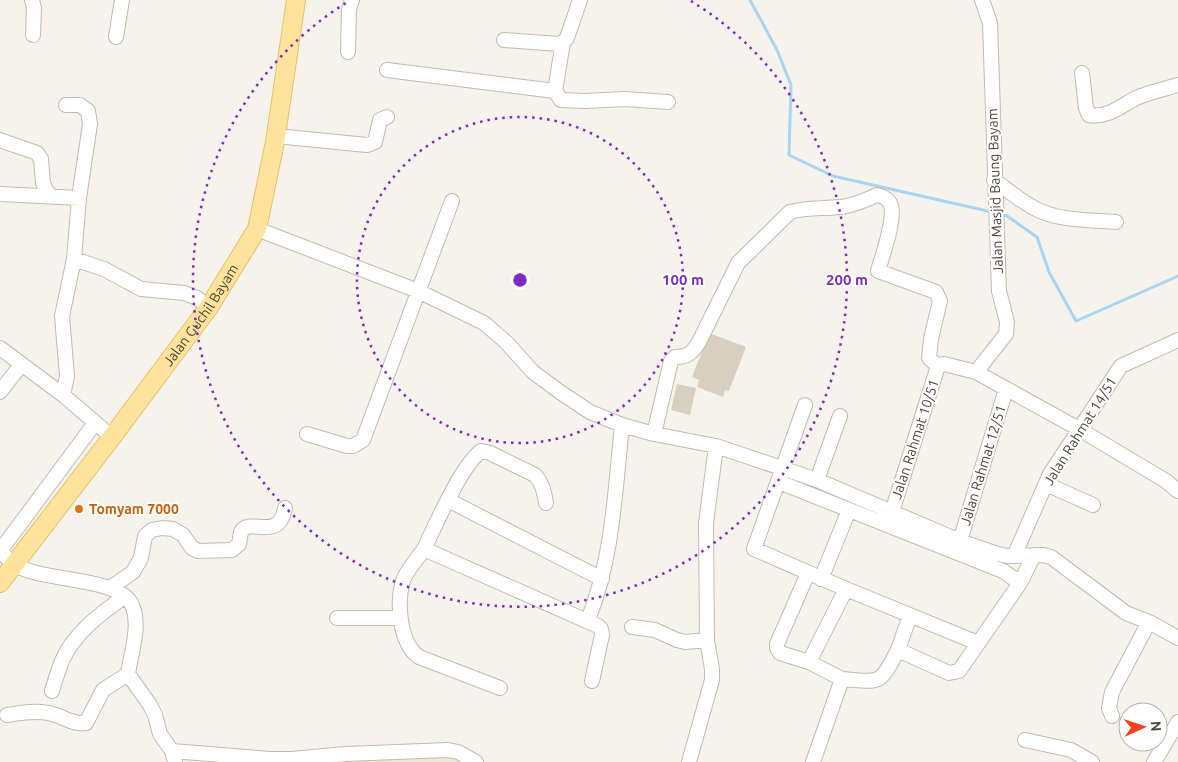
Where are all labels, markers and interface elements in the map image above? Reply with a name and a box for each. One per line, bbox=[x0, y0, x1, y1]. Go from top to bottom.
street label: Jalan Masjid Baung Bayam bbox=[984, 108, 1006, 274]
street label: Jalan Guchil Bayam bbox=[160, 261, 241, 369]
centre of rings bbox=[511, 271, 529, 289]
text: 100 m bbox=[662, 271, 704, 288]
text: 200 m bbox=[826, 271, 868, 288]
street label: Jalan Rahmat 14/51 bbox=[1040, 374, 1120, 488]
street label: Jalan Rahmat 10/51 bbox=[888, 377, 942, 501]
street label: Jalan Rahmat 12/51 bbox=[957, 403, 1009, 527]
place label: Tomyam 7000 bbox=[89, 501, 179, 517]
marker: Tomyam 7000 bbox=[73, 503, 85, 515]
north arrow bbox=[1118, 702, 1168, 752]
text: N bbox=[1148, 721, 1164, 732]

